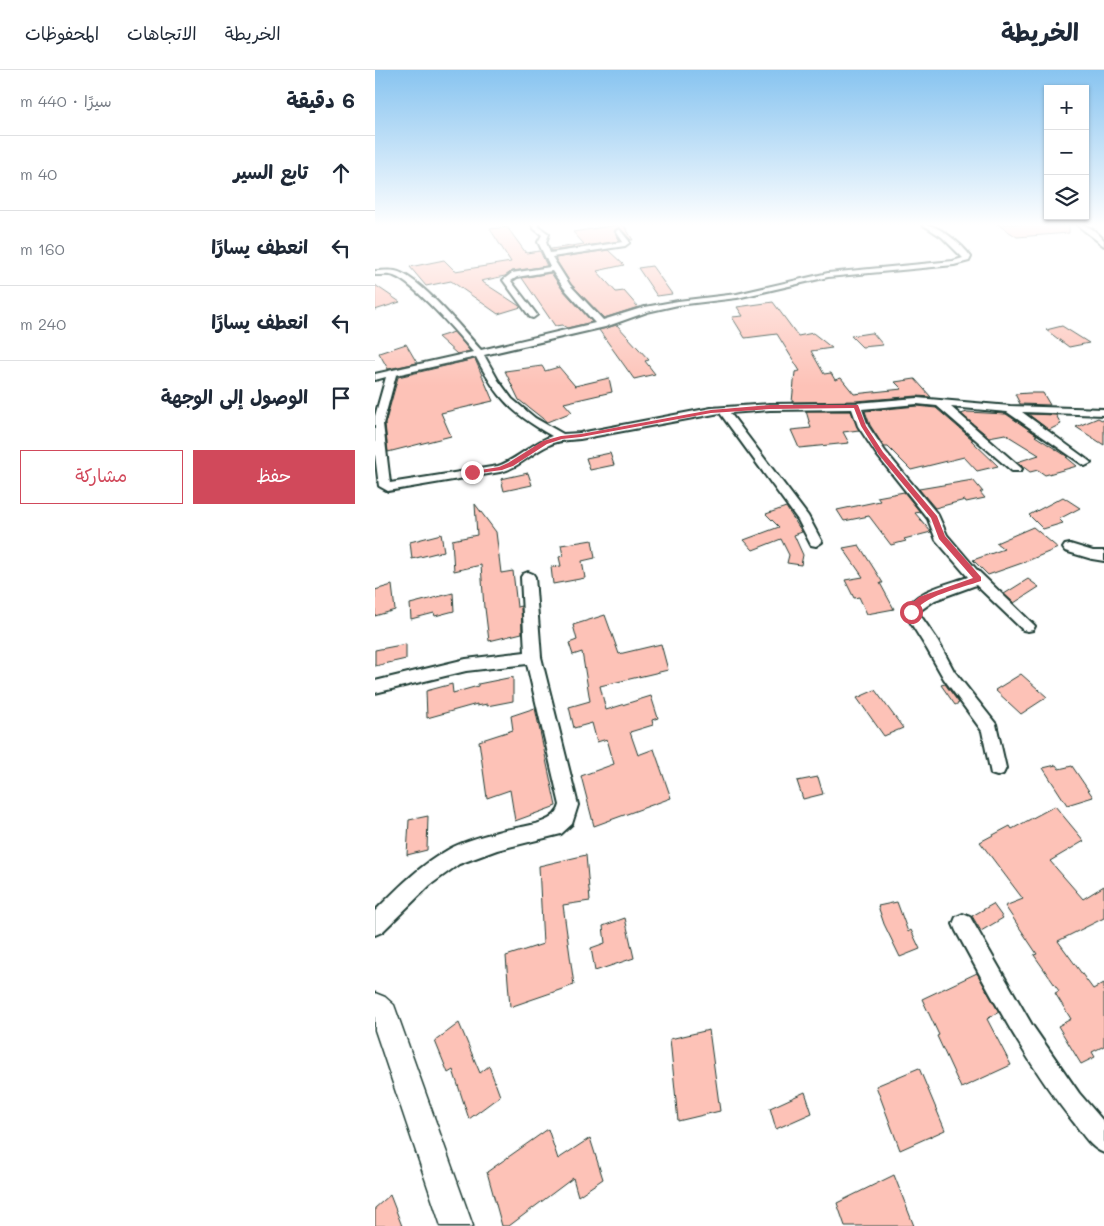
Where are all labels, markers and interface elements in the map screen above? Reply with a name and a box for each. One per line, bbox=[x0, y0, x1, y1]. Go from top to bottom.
text: الخريطة bbox=[1001, 16, 1079, 47]
text: المحفوظات bbox=[25, 21, 99, 45]
text: الاتجاهات bbox=[127, 21, 197, 45]
text: الخريطة bbox=[225, 21, 281, 45]
map controls bbox=[1044, 85, 1089, 220]
button: + bbox=[1044, 85, 1089, 130]
text: 6 دقيقة bbox=[286, 86, 355, 113]
text: سيرًا · 440 m bbox=[20, 90, 112, 111]
button: − bbox=[1044, 130, 1089, 175]
text: تابع السير bbox=[233, 159, 308, 184]
icon: ahead bbox=[327, 159, 355, 187]
text: 40 m bbox=[20, 163, 57, 184]
button: layers bbox=[1044, 175, 1089, 220]
text: انعطف يسارًا bbox=[211, 234, 308, 259]
icon: left bbox=[327, 234, 355, 262]
text: 160 m bbox=[20, 238, 65, 259]
text: انعطف يسارًا bbox=[211, 309, 308, 334]
icon: left bbox=[327, 309, 355, 337]
text: 240 m bbox=[20, 313, 66, 334]
text: الوصول إلى الوجهة bbox=[161, 384, 308, 409]
icon: arrive bbox=[327, 384, 355, 412]
button: مشاركة bbox=[20, 450, 183, 504]
button: حفظ bbox=[193, 450, 355, 504]
route end bbox=[461, 461, 484, 484]
route start bbox=[900, 601, 923, 624]

